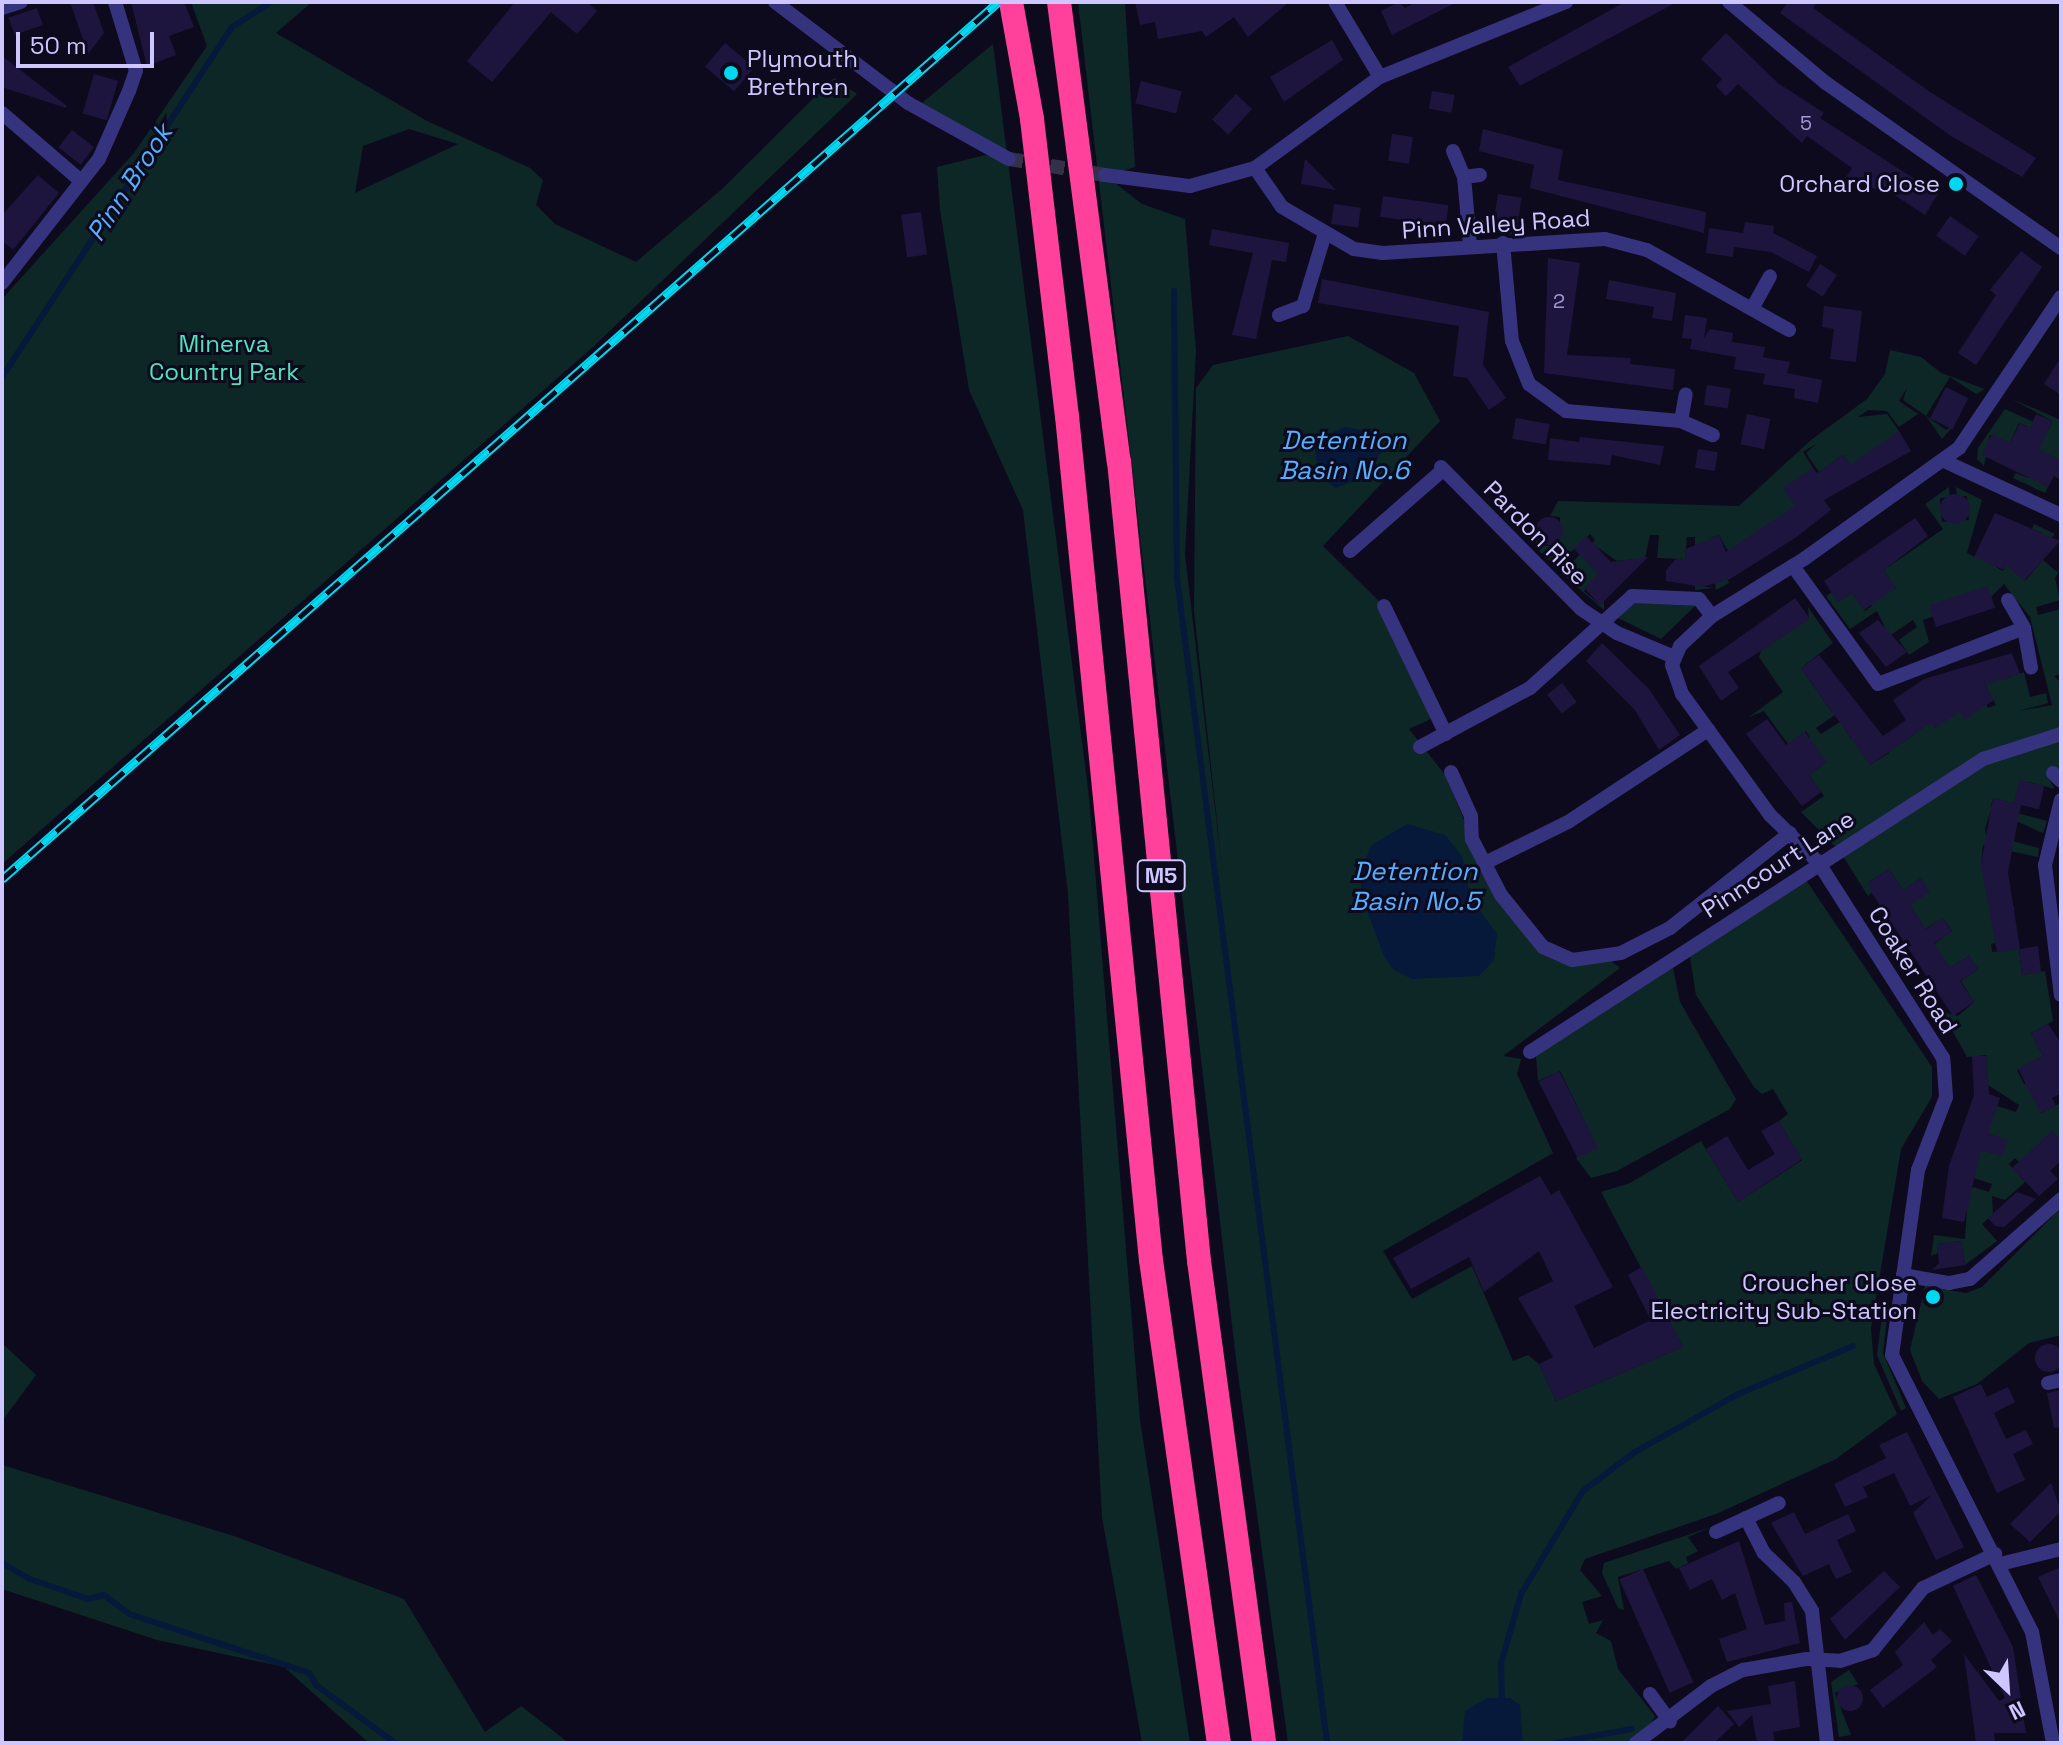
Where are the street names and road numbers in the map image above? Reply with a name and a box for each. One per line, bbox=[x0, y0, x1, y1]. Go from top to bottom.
street label: Pinn Valley Road bbox=[1401, 203, 1591, 245]
street label: Pardon Rise bbox=[1478, 475, 1594, 591]
street label: Pinncourt Lane bbox=[1696, 804, 1860, 924]
road number: M5 bbox=[1135, 858, 1187, 894]
street label: Coaker Road bbox=[1862, 901, 1964, 1039]

